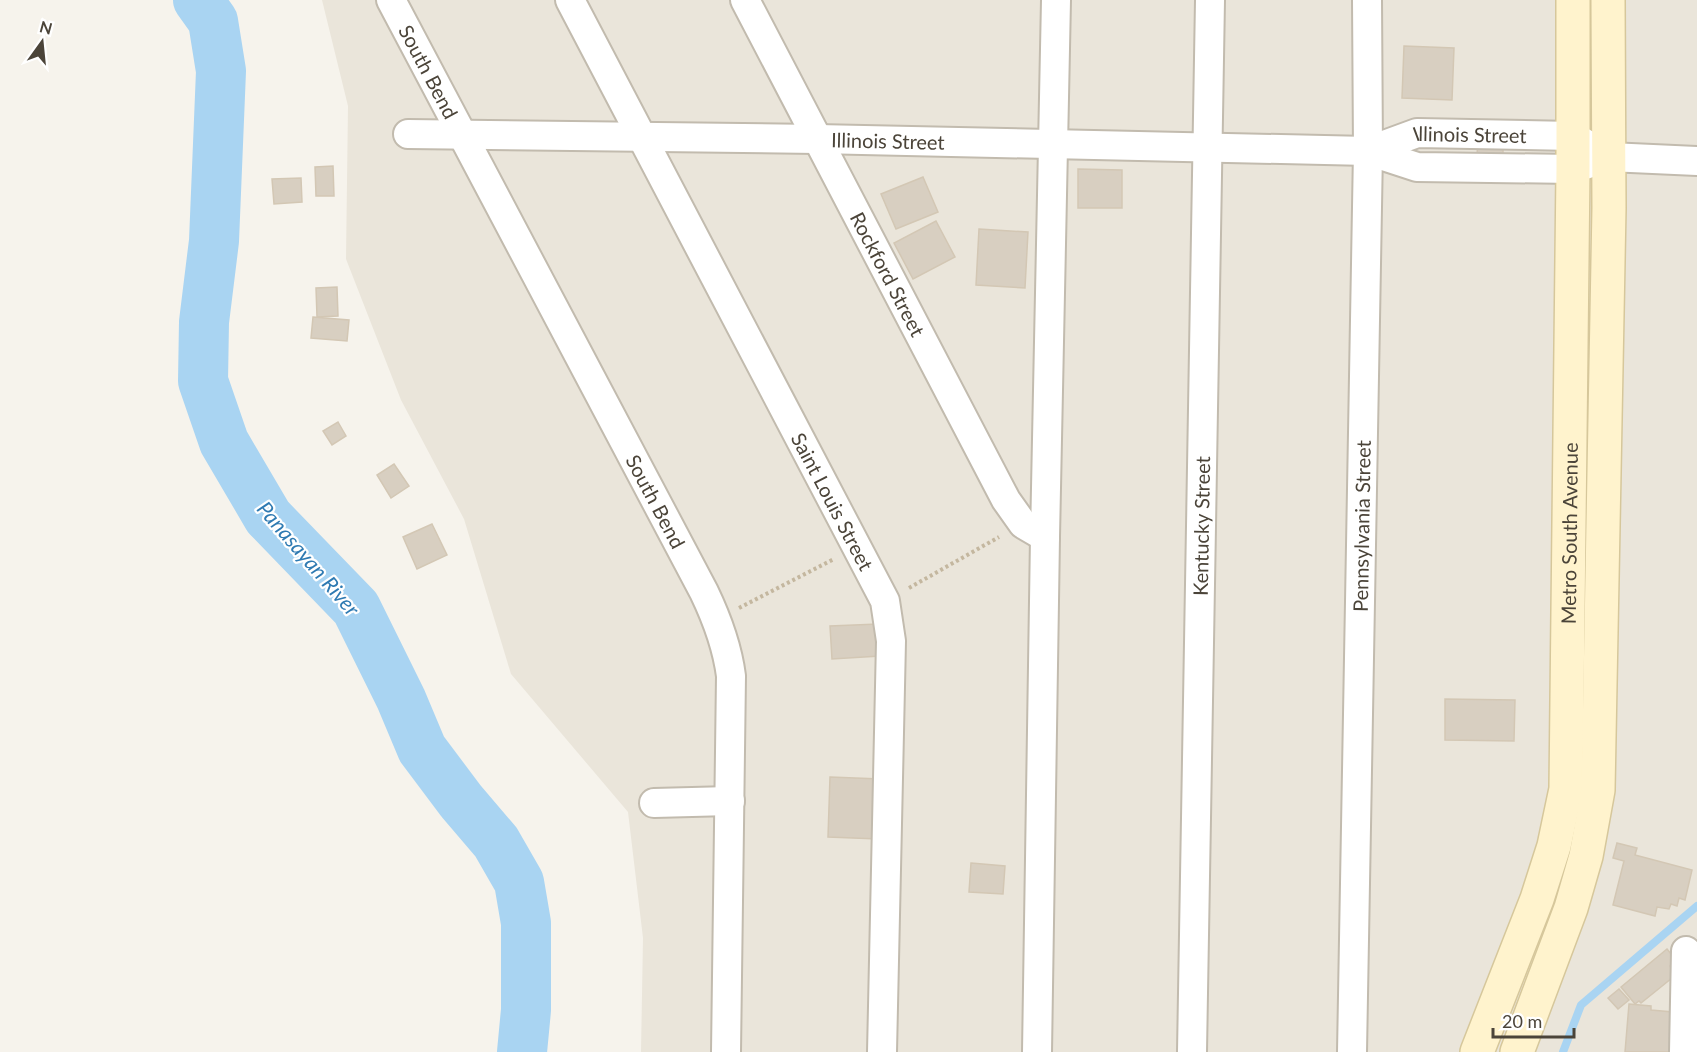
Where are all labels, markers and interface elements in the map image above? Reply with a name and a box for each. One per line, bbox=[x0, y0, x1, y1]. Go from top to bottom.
north arrow bbox=[12, 12, 72, 72]
text: N bbox=[38, 16, 54, 38]
street label: South Bend bbox=[394, 21, 463, 123]
street label: Illinois Street bbox=[1409, 121, 1527, 147]
street label: Illinois Street bbox=[831, 127, 945, 154]
street label: Rockford Street bbox=[846, 208, 930, 340]
street label: Saint Louis Street bbox=[787, 428, 879, 574]
street label: Pennsylvania Street bbox=[1348, 440, 1375, 612]
street label: Metro South Avenue bbox=[1556, 442, 1582, 624]
street label: South Bend bbox=[621, 450, 691, 552]
street label: Kentucky Street bbox=[1188, 456, 1214, 596]
water label: Panasayan River bbox=[253, 496, 366, 621]
scale bar bbox=[1493, 1001, 1574, 1039]
text: 20 m bbox=[1502, 1010, 1542, 1032]

